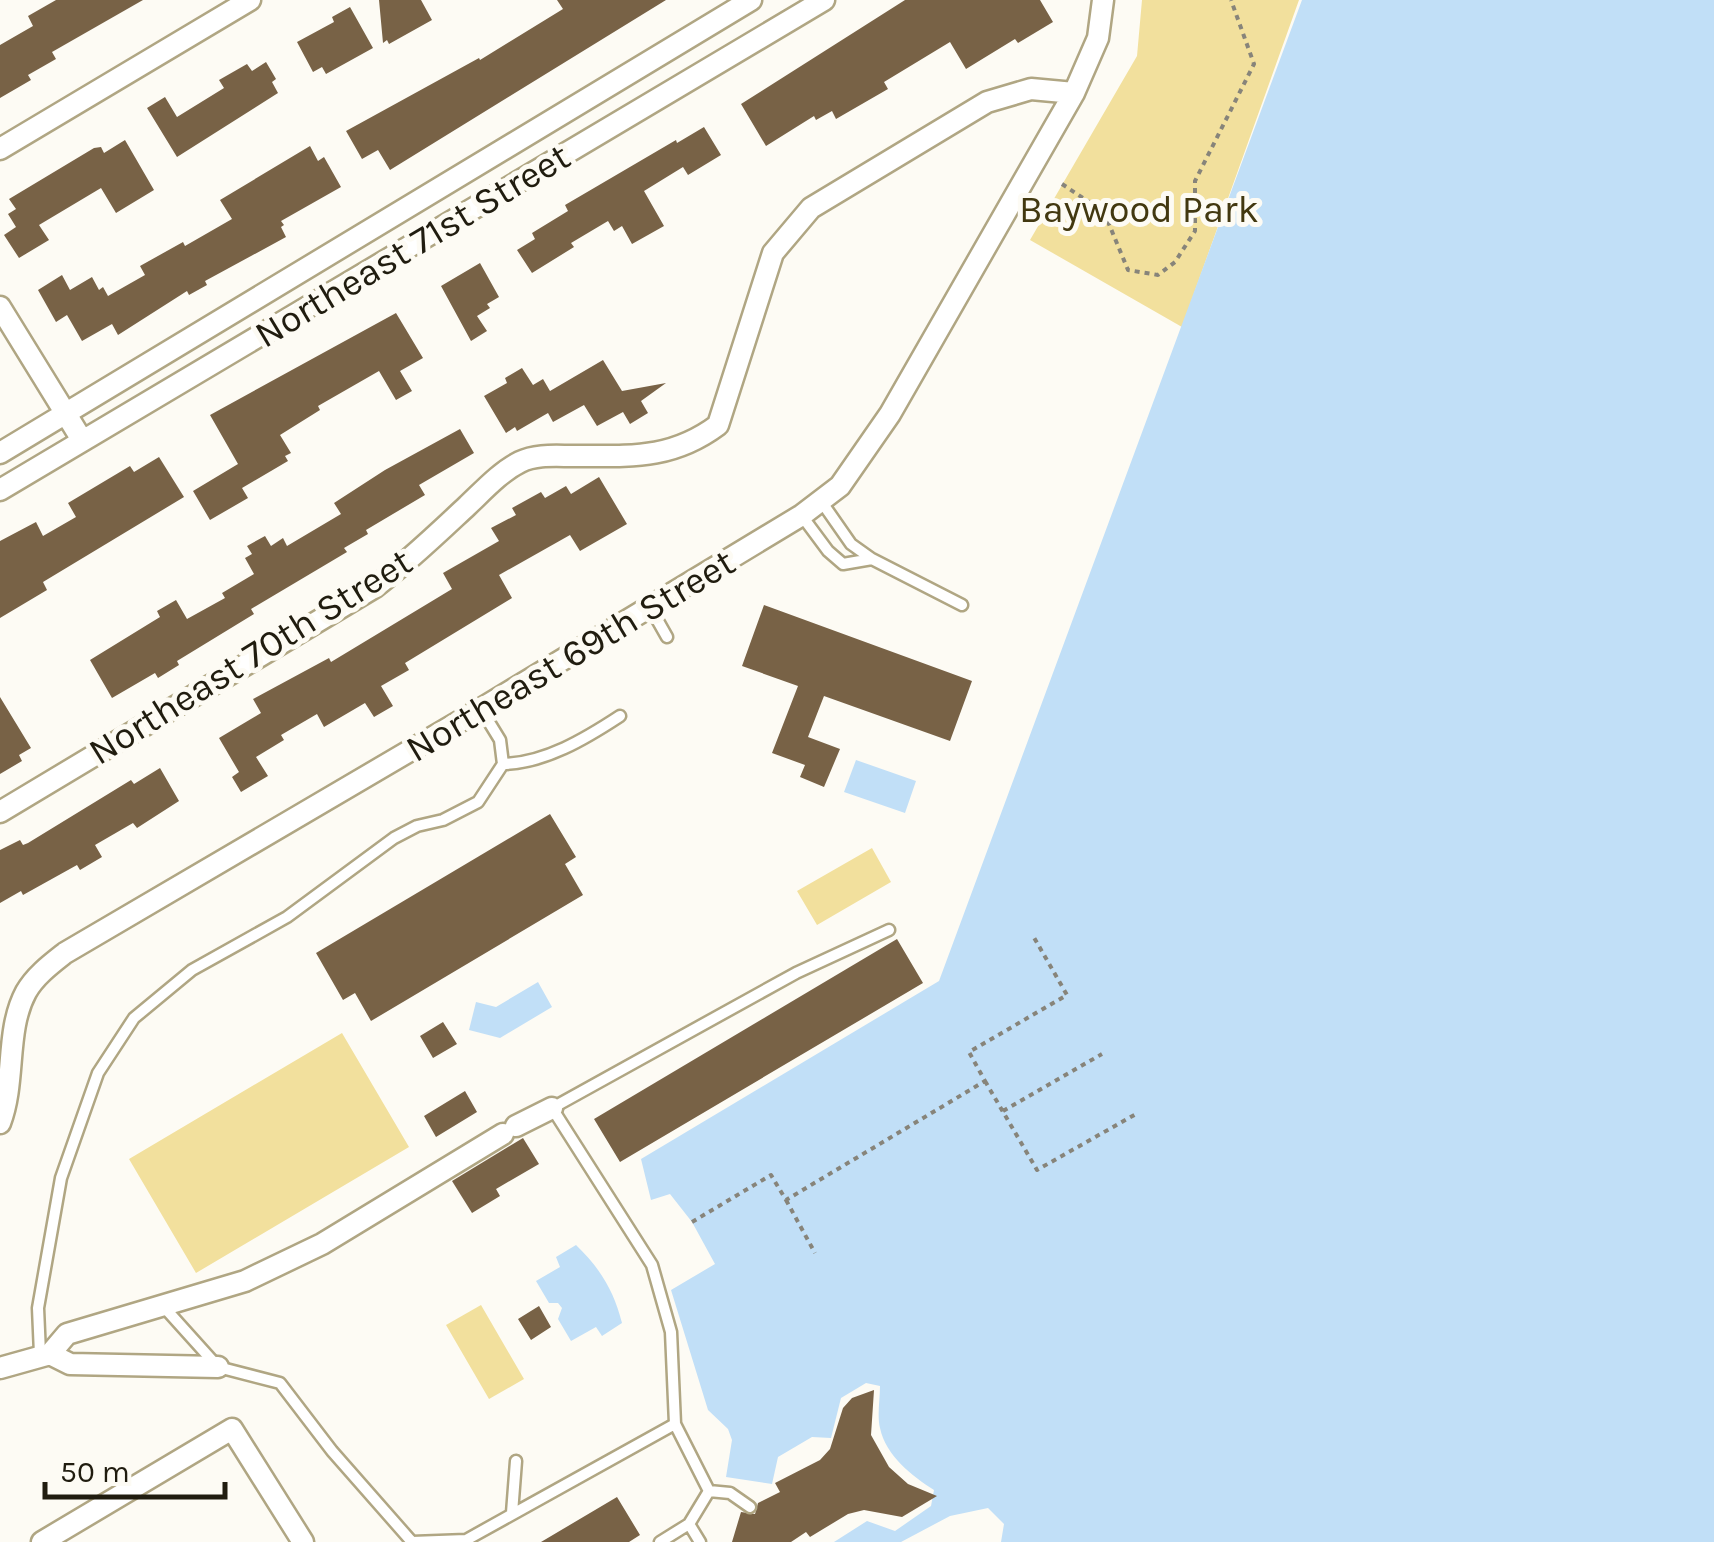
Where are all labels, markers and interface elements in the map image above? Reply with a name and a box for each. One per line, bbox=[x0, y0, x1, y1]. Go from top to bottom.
street label: Northeast 71st Street bbox=[247, 134, 578, 357]
park label: Baywood Park bbox=[1019, 187, 1259, 232]
street label: Northeast 70th Street bbox=[80, 539, 420, 774]
street label: Northeast 69th Street bbox=[398, 539, 743, 771]
scale bar bbox=[45, 1437, 225, 1499]
text: 50 m bbox=[60, 1454, 130, 1490]

